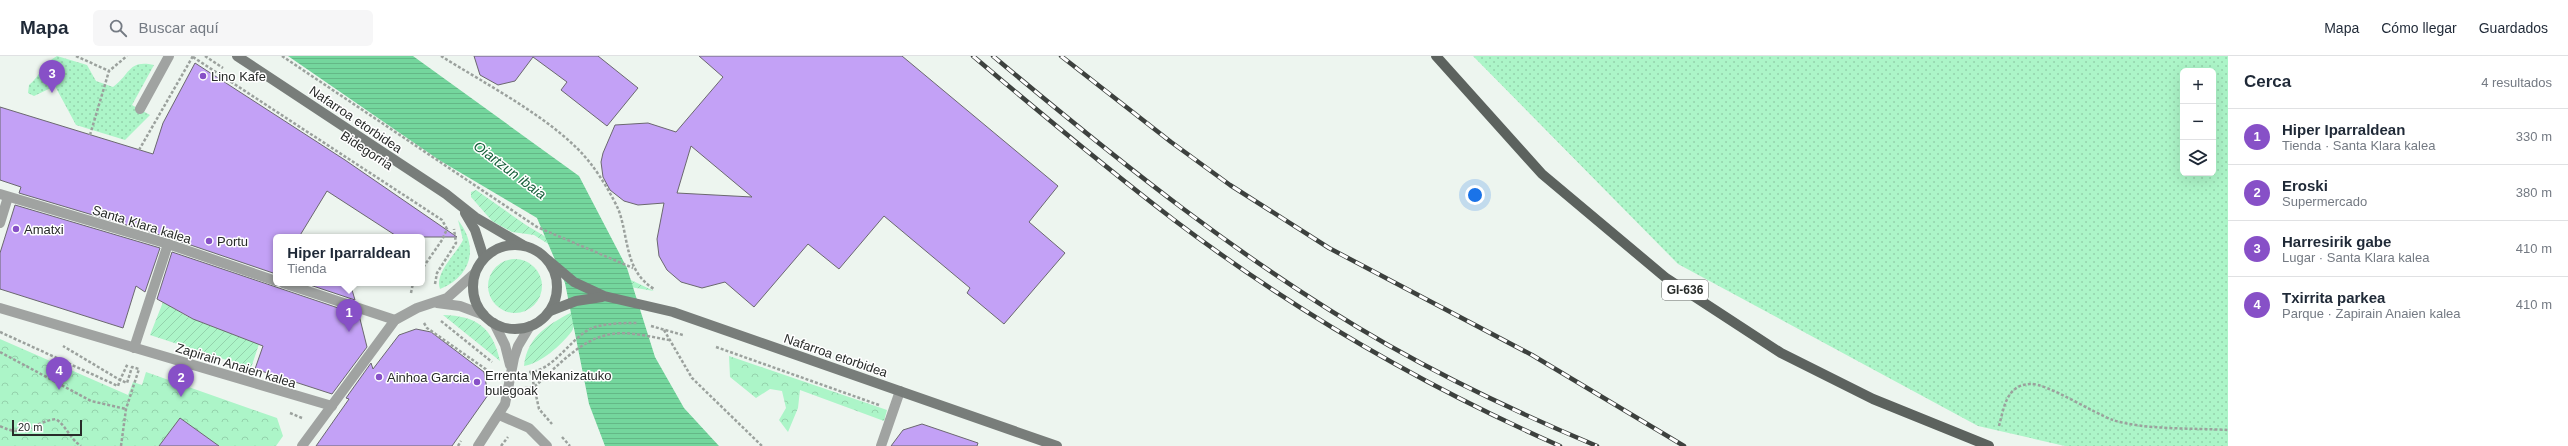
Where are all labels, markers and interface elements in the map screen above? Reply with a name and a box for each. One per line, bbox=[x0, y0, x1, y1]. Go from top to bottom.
search box bbox=[93, 10, 373, 46]
text: Mapa bbox=[20, 17, 69, 38]
icon: search bbox=[107, 17, 129, 39]
text: Buscar aquí bbox=[139, 19, 219, 36]
text: Mapa bbox=[2324, 20, 2359, 36]
text: Cómo llegar bbox=[2381, 20, 2457, 36]
text: Guardados bbox=[2479, 20, 2548, 36]
pin: 3 bbox=[39, 60, 65, 93]
map controls bbox=[2180, 68, 2216, 176]
button: + bbox=[2180, 68, 2216, 104]
place label: Lino Kafe bbox=[211, 69, 266, 84]
marker: Lino Kafe bbox=[198, 71, 208, 81]
text: Cerca bbox=[2244, 72, 2291, 91]
text: 4 resultados bbox=[2481, 75, 2552, 90]
street label: Nafarroa etorbidea bbox=[307, 83, 405, 156]
button: − bbox=[2180, 104, 2216, 140]
text: Hiper Iparraldean bbox=[2282, 121, 2405, 138]
street label: Bidegorria bbox=[338, 128, 396, 173]
text: 1 bbox=[2253, 129, 2261, 144]
text: 330 m bbox=[2516, 129, 2552, 144]
water label: Oiartzun ibaia bbox=[471, 138, 549, 203]
text: Tienda · Santa Klara kalea bbox=[2282, 138, 2435, 153]
button: layers bbox=[2180, 140, 2216, 176]
text: Eroski bbox=[2282, 177, 2328, 194]
your location bbox=[1465, 185, 1485, 205]
text: 2 bbox=[2253, 185, 2261, 200]
text: 380 m bbox=[2516, 185, 2552, 200]
text: Supermercado bbox=[2282, 194, 2367, 209]
street label: Santa Klara kalea bbox=[91, 202, 194, 247]
place label: Amatxi bbox=[24, 222, 64, 237]
marker: Amatxi bbox=[11, 224, 21, 234]
text: Harresirik gabe bbox=[2282, 233, 2391, 250]
place label: Portu bbox=[217, 234, 248, 249]
popup bbox=[273, 234, 425, 286]
marker: Portu bbox=[204, 236, 214, 246]
text: 3 bbox=[2253, 241, 2261, 256]
text: 410 m bbox=[2516, 241, 2552, 256]
text: Hiper Iparraldean bbox=[287, 244, 411, 261]
text: Lugar · Santa Klara kalea bbox=[2282, 250, 2429, 265]
text: Tienda bbox=[287, 261, 327, 276]
road number: GI-636 bbox=[1662, 280, 1708, 300]
text: Txirrita parkea bbox=[2282, 289, 2385, 306]
text: 4 bbox=[2253, 297, 2261, 312]
text: 410 m bbox=[2516, 297, 2552, 312]
pin: 1 bbox=[336, 299, 362, 332]
text: Parque · Zapirain Anaien kalea bbox=[2282, 306, 2461, 321]
street label: Nafarroa etorbidea bbox=[782, 331, 890, 380]
street label: Zapirain Anaien kalea bbox=[174, 340, 299, 391]
pin: 4 bbox=[46, 357, 72, 390]
pin: 2 bbox=[168, 364, 194, 397]
place label: Errenta Mekanizatuko bulegoak bbox=[485, 368, 611, 398]
place label: Ainhoa Garcia bbox=[387, 370, 470, 385]
marker: Ainhoa Garcia bbox=[374, 372, 384, 382]
marker: Errenta Mekanizatuko bulegoak bbox=[472, 377, 482, 387]
scale bar bbox=[12, 418, 82, 437]
text: 20 m bbox=[18, 421, 42, 433]

